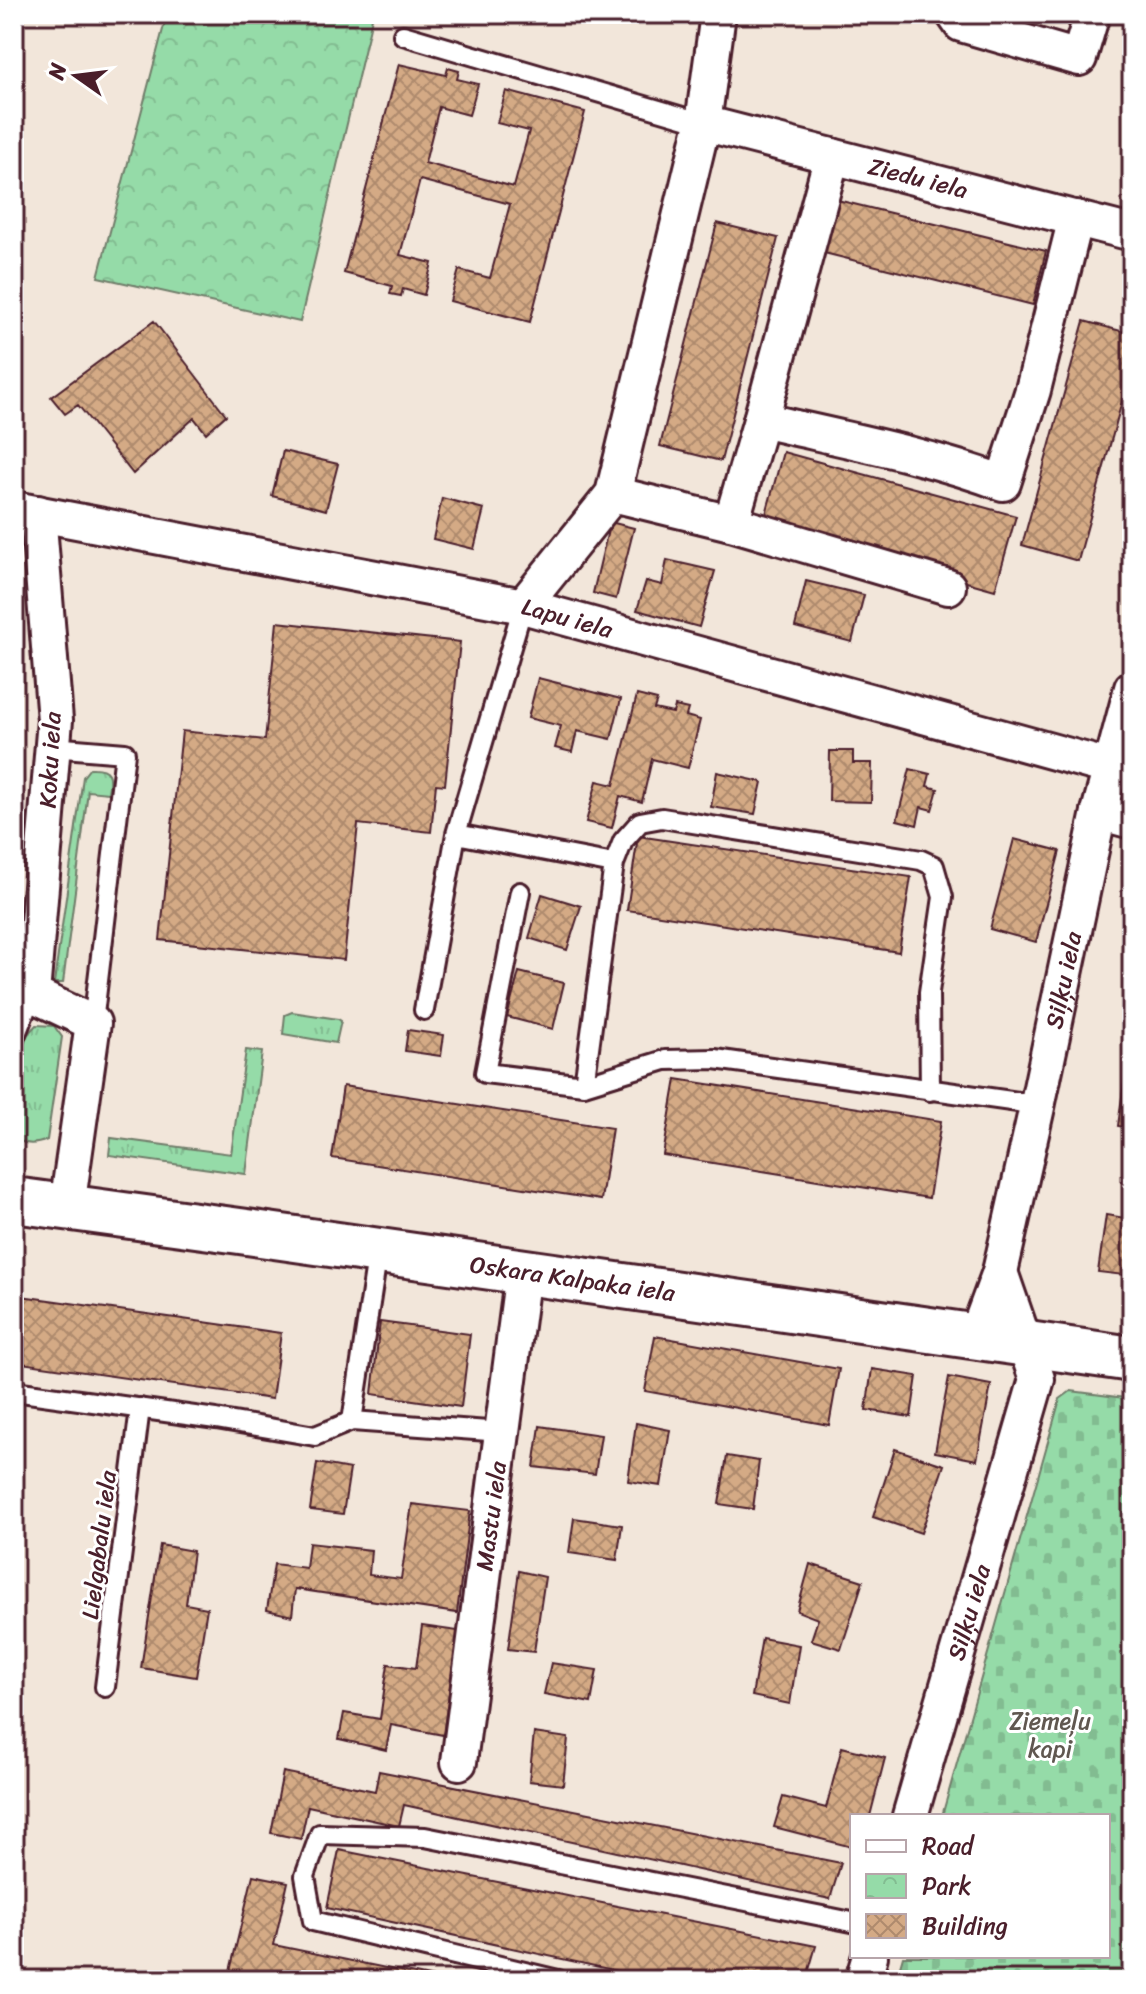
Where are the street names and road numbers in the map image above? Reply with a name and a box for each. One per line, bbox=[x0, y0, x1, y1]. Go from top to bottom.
street label: Ziedu iela bbox=[864, 145, 973, 211]
street label: Lapu iela bbox=[517, 586, 618, 651]
street label: Koku iela bbox=[27, 710, 74, 809]
street label: Siļķu iela bbox=[1033, 927, 1095, 1033]
street label: Oskara Kalpaka iela bbox=[467, 1243, 679, 1314]
street label: Mastu iela bbox=[463, 1458, 519, 1573]
street label: Lielgabalu iela bbox=[69, 1467, 129, 1622]
street label: Siļķu iela bbox=[935, 1558, 1003, 1665]

